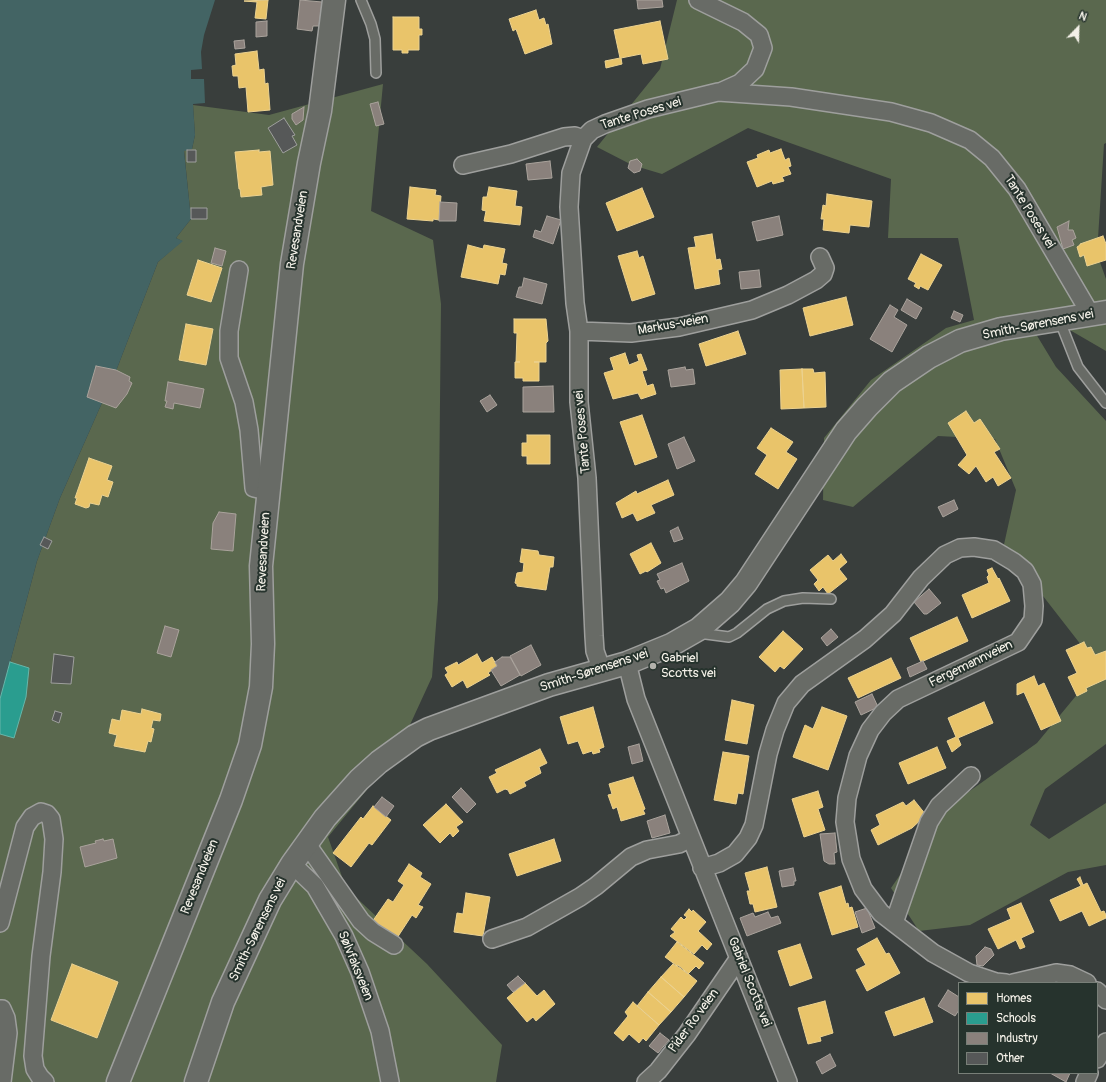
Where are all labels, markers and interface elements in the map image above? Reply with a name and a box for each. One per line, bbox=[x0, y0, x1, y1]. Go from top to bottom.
north arrow bbox=[1058, 8, 1098, 48]
text: N bbox=[1077, 9, 1089, 24]
street label: Tante Poses vei bbox=[599, 94, 683, 134]
street label: Tante Poses vei bbox=[1000, 173, 1058, 251]
street label: Revesandveien bbox=[284, 190, 312, 270]
street label: Smith-Sørensens vei bbox=[981, 307, 1095, 343]
street label: Markus-veien bbox=[636, 311, 710, 339]
street label: Tante Poses vei bbox=[572, 390, 594, 474]
street label: Revesandveien bbox=[254, 512, 274, 592]
street label: Fergemannveien bbox=[927, 637, 1015, 691]
street label: Smith-Sørensens vei bbox=[538, 646, 650, 696]
place label: Gabriel Scotts vei bbox=[661, 651, 716, 682]
marker: Gabriel Scotts vei bbox=[648, 661, 658, 671]
street label: Revesandveien bbox=[178, 837, 222, 917]
street label: Smith-Sørensens vei bbox=[226, 876, 290, 984]
street label: Sølvfaksveien bbox=[334, 929, 376, 1003]
street label: Gabriel Scotts vei bbox=[724, 935, 774, 1029]
legend bbox=[958, 982, 1098, 1074]
street label: Pider Ro veien bbox=[666, 986, 722, 1056]
text: Homes bbox=[996, 991, 1032, 1006]
text: Schools bbox=[996, 1011, 1036, 1026]
text: Industry bbox=[996, 1031, 1038, 1046]
text: Other bbox=[996, 1051, 1024, 1066]

